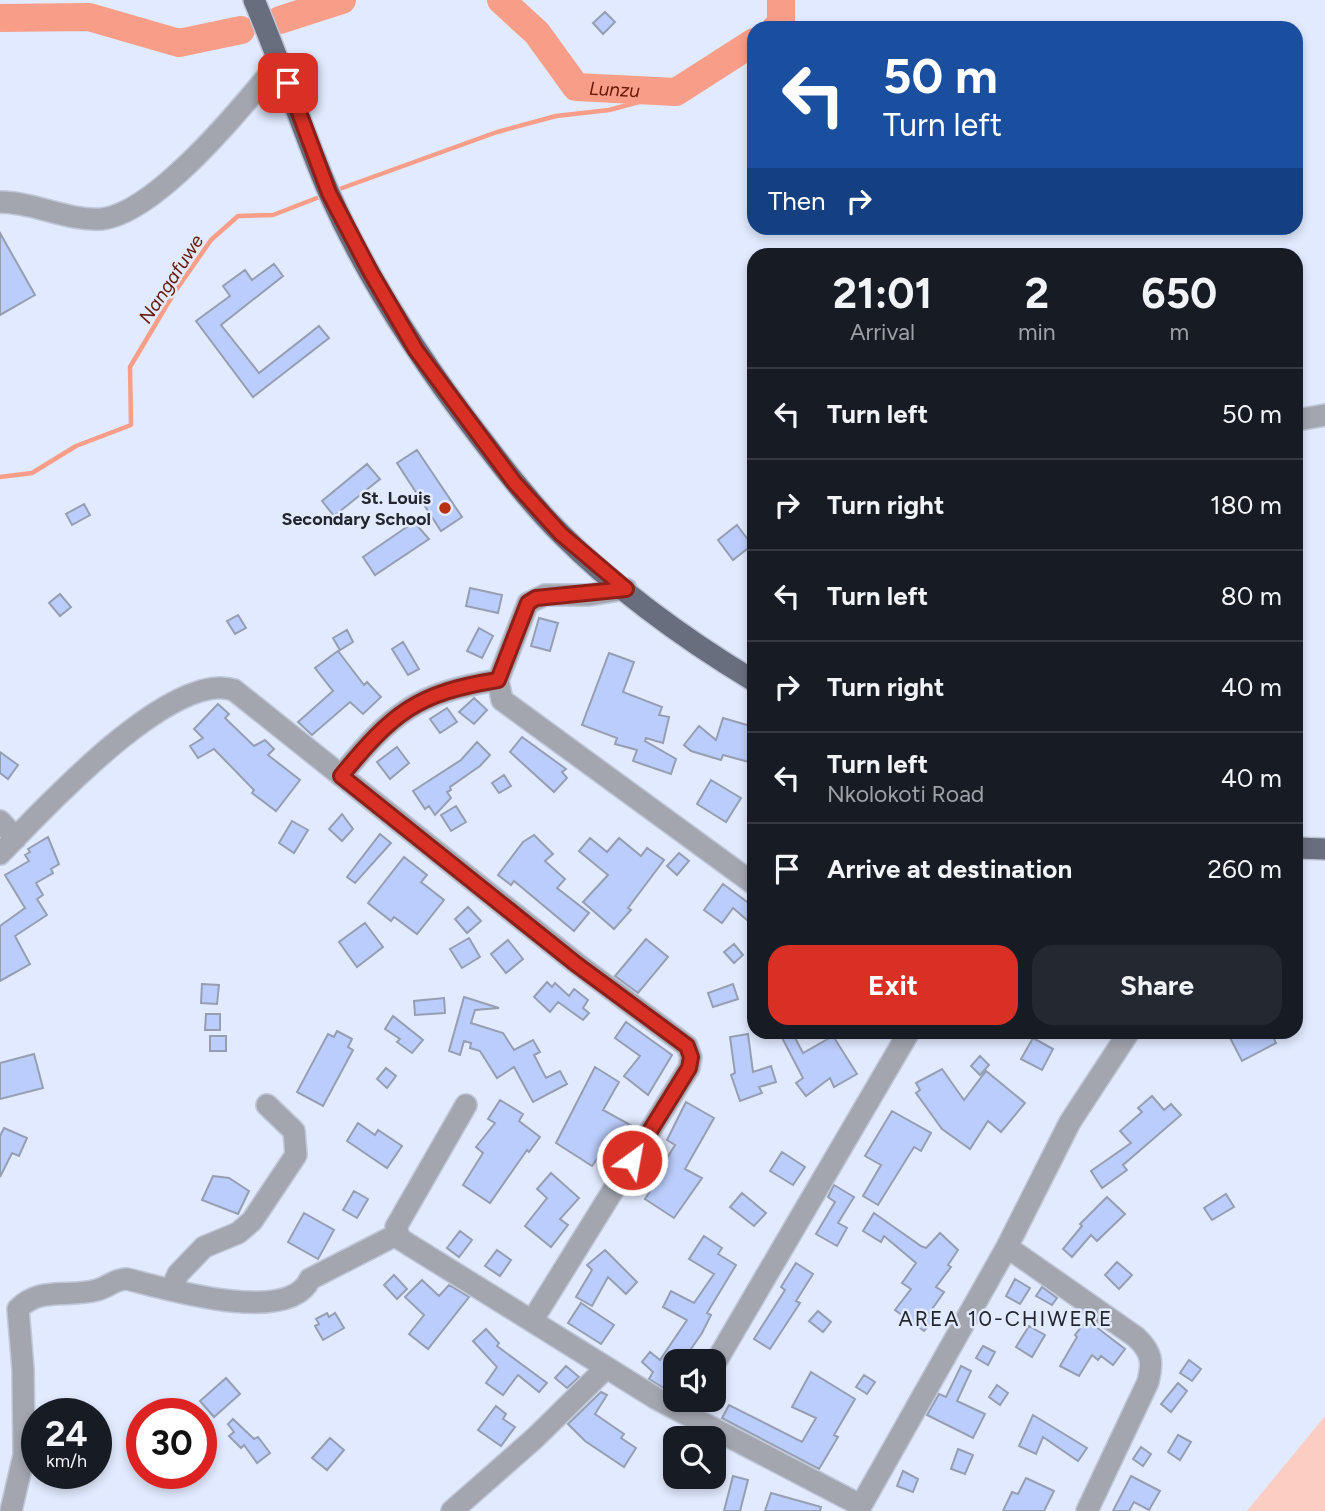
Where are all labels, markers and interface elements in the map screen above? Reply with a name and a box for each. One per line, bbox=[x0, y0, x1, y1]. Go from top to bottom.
text: 50 m bbox=[883, 46, 998, 105]
icon: left bbox=[768, 49, 859, 140]
pin bbox=[258, 53, 318, 113]
icon: arrive bbox=[269, 64, 307, 102]
water label: Lunzu bbox=[588, 76, 641, 102]
text: Turn left bbox=[883, 106, 1002, 144]
icon: right bbox=[840, 182, 878, 220]
text: Then bbox=[768, 185, 826, 217]
water label: Nangafuwe bbox=[134, 230, 209, 328]
text: 21:01 bbox=[833, 268, 932, 319]
text: 2 bbox=[1025, 268, 1049, 319]
text: 650 bbox=[1141, 268, 1217, 319]
text: Arrival bbox=[850, 318, 915, 346]
text: min bbox=[1018, 318, 1056, 346]
text: m bbox=[1170, 318, 1189, 346]
icon: left bbox=[768, 395, 806, 433]
text: Turn left bbox=[827, 398, 928, 430]
text: 50 m bbox=[1222, 398, 1282, 430]
icon: right bbox=[768, 486, 806, 524]
place label: St. Louis Secondary School bbox=[281, 487, 432, 530]
text: Turn right bbox=[827, 489, 944, 521]
text: 180 m bbox=[1210, 489, 1282, 521]
marker: St. Louis Secondary School bbox=[437, 500, 453, 516]
icon: left bbox=[768, 577, 806, 615]
text: Turn left bbox=[827, 580, 928, 612]
text: 80 m bbox=[1221, 580, 1282, 612]
icon: right bbox=[768, 668, 806, 706]
text: Turn right bbox=[827, 671, 944, 703]
text: 40 m bbox=[1221, 671, 1282, 703]
text: Turn left bbox=[827, 748, 928, 780]
icon: left bbox=[768, 759, 806, 797]
text: 40 m bbox=[1221, 762, 1282, 794]
text: Nkolokoti Road bbox=[827, 780, 984, 808]
icon: arrive bbox=[768, 850, 806, 888]
text: Arrive at destination bbox=[827, 853, 1072, 885]
text: 260 m bbox=[1208, 853, 1282, 885]
button: Exit bbox=[768, 945, 1018, 1025]
button: Share bbox=[1032, 945, 1282, 1025]
position arrow bbox=[595, 1123, 669, 1197]
district label: AREA 10-CHIWERE bbox=[899, 1306, 1113, 1331]
map controls bbox=[663, 1349, 726, 1489]
button: sound bbox=[663, 1349, 726, 1412]
speed limit sign: 30 bbox=[126, 1398, 217, 1489]
text: 24 bbox=[45, 1413, 88, 1455]
button: search bbox=[663, 1426, 726, 1489]
text: km/h bbox=[46, 1450, 87, 1472]

